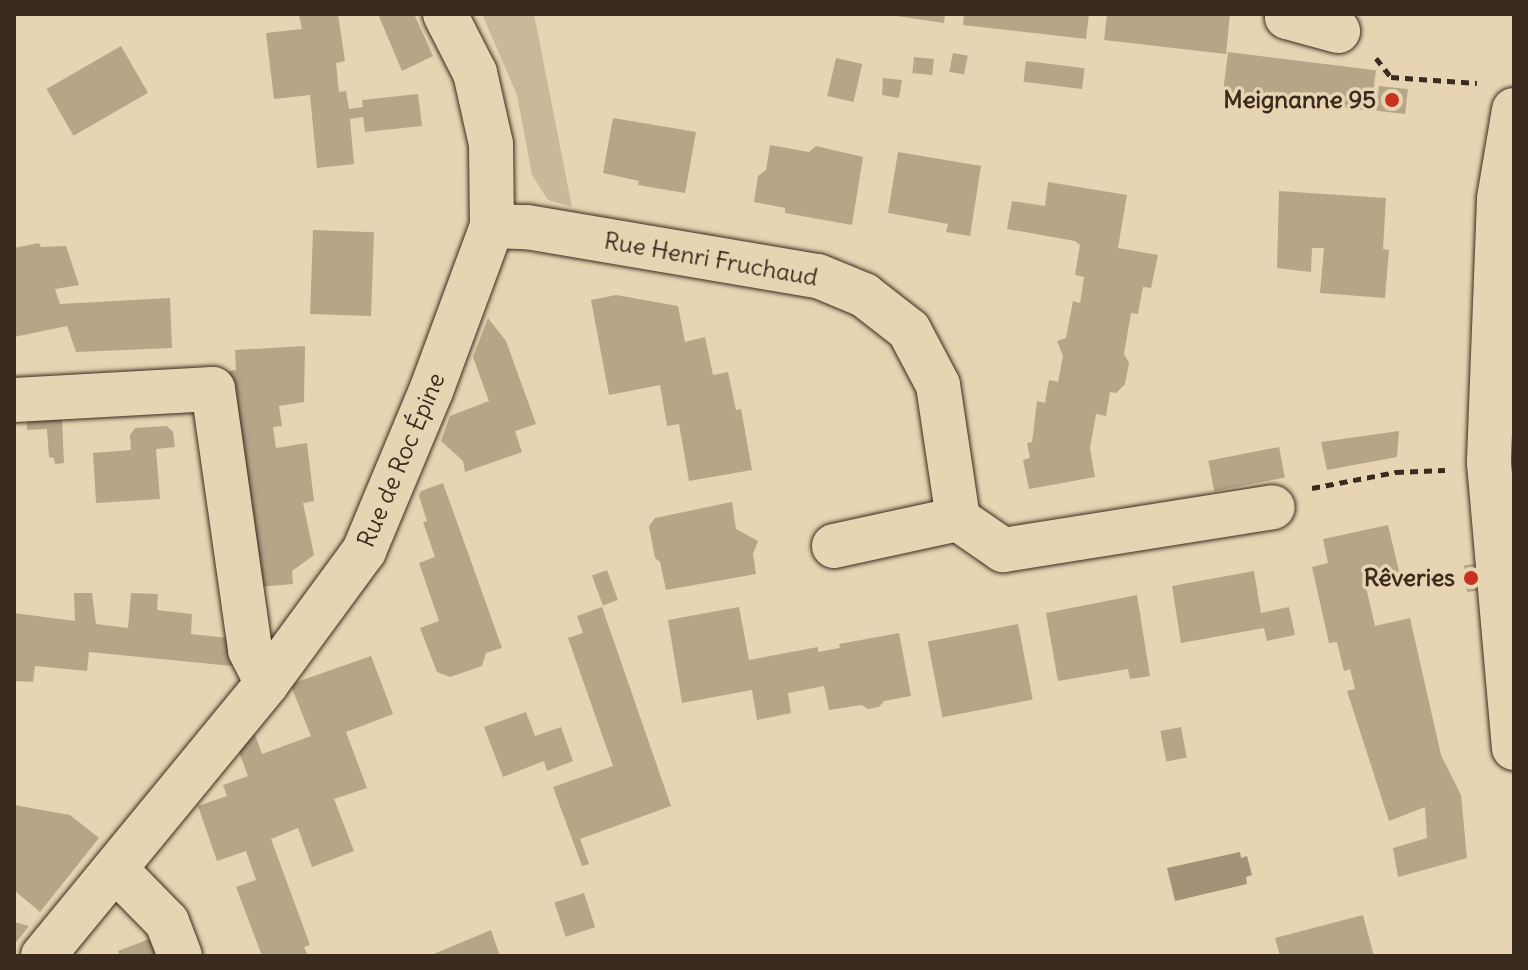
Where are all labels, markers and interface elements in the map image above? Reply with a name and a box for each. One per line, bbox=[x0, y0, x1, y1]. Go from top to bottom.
place label: Meignanne 95 bbox=[1223, 86, 1376, 114]
marker: Meignanne 95 bbox=[1383, 91, 1401, 109]
street label: Rue Henri Fruchaud bbox=[602, 226, 820, 292]
street label: Rue de Roc Épine bbox=[351, 368, 451, 552]
place label: Rêveries bbox=[1364, 564, 1455, 592]
marker: Rêveries bbox=[1462, 569, 1480, 587]

